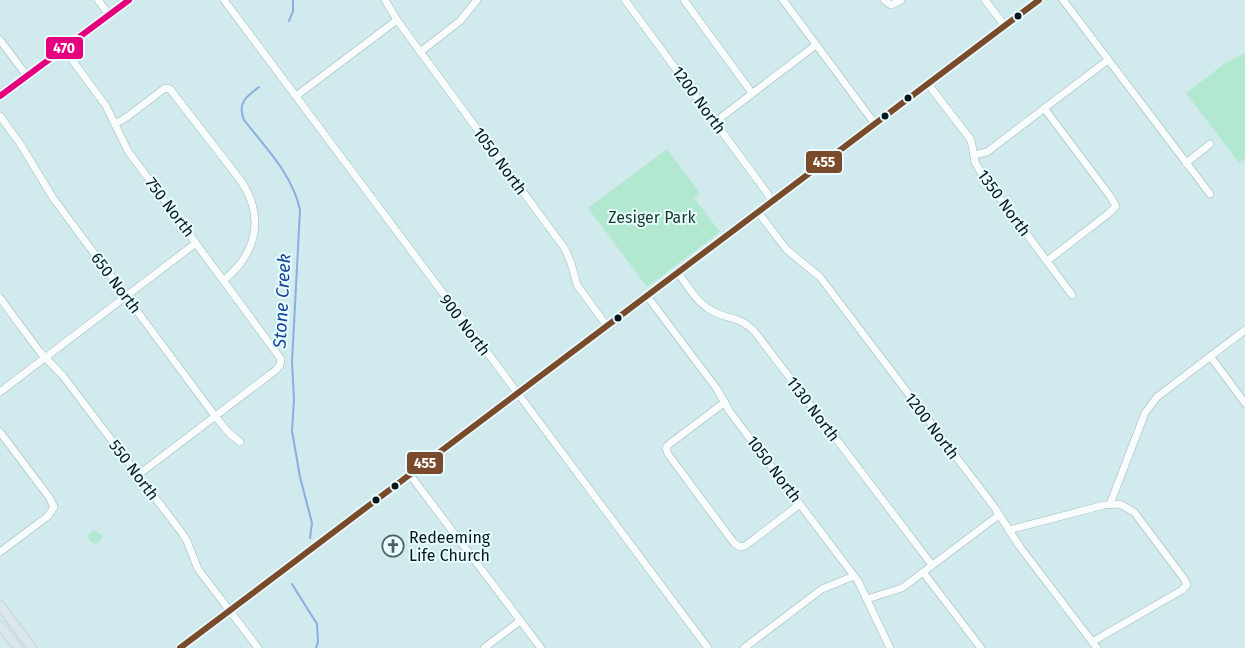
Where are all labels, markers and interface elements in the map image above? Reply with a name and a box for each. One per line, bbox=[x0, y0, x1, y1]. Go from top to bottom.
unlabelled marker bbox=[1013, 11, 1023, 21]
line badge: 470 bbox=[45, 36, 84, 60]
text: 470 bbox=[53, 40, 75, 57]
street label: 1200 North bbox=[668, 63, 730, 137]
unlabelled marker bbox=[903, 93, 913, 103]
unlabelled marker bbox=[880, 111, 890, 121]
street label: 1050 North bbox=[469, 124, 531, 198]
line badge: 455 bbox=[805, 150, 843, 174]
text: 455 bbox=[813, 154, 836, 171]
street label: 1350 North bbox=[973, 166, 1035, 240]
street label: 750 North bbox=[141, 173, 199, 241]
park label: Zesiger Park bbox=[608, 208, 696, 227]
street label: 650 North bbox=[87, 249, 145, 317]
water label: Stone Creek bbox=[268, 253, 295, 350]
street label: 900 North bbox=[436, 290, 494, 360]
unlabelled marker bbox=[613, 313, 623, 323]
street label: 1130 North bbox=[782, 373, 844, 445]
street label: 1200 North bbox=[901, 389, 963, 463]
street label: 1050 North bbox=[743, 432, 805, 506]
street label: 550 North bbox=[105, 436, 163, 504]
line badge: 455 bbox=[406, 451, 444, 475]
text: 455 bbox=[414, 455, 437, 472]
unlabelled marker bbox=[390, 481, 400, 491]
unlabelled marker bbox=[371, 495, 381, 505]
place label: Redeeming Life Church bbox=[409, 528, 491, 565]
church icon: Redeeming Life Church bbox=[381, 534, 405, 558]

